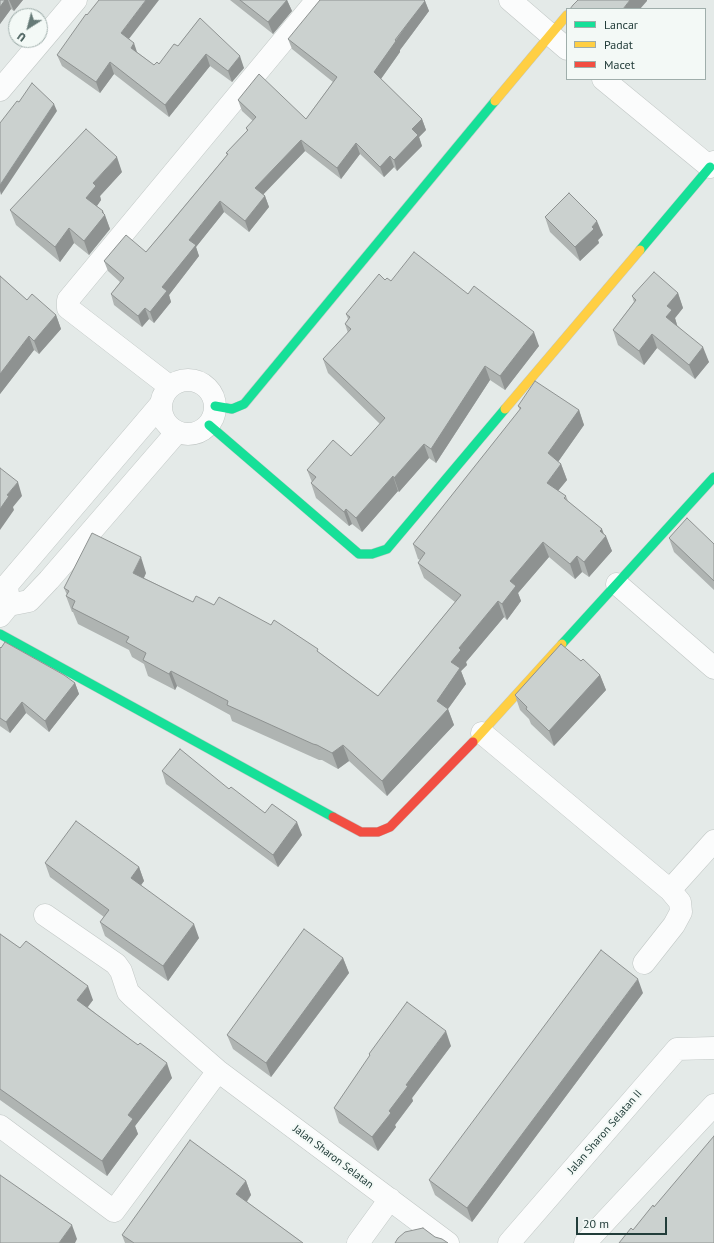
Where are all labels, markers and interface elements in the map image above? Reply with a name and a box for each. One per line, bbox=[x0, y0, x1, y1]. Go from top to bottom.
north arrow bbox=[8, 8, 48, 48]
legend bbox=[566, 8, 706, 80]
text: Lancar bbox=[604, 17, 638, 32]
text: U bbox=[15, 29, 28, 45]
text: Padat bbox=[604, 37, 633, 52]
text: Macet bbox=[604, 57, 635, 72]
street label: Jalan Sharon Selatan II bbox=[565, 1087, 645, 1177]
street label: Jalan Sharon Selatan bbox=[290, 1122, 376, 1192]
scale bar bbox=[578, 1209, 669, 1235]
text: 20 m bbox=[583, 1216, 609, 1231]

